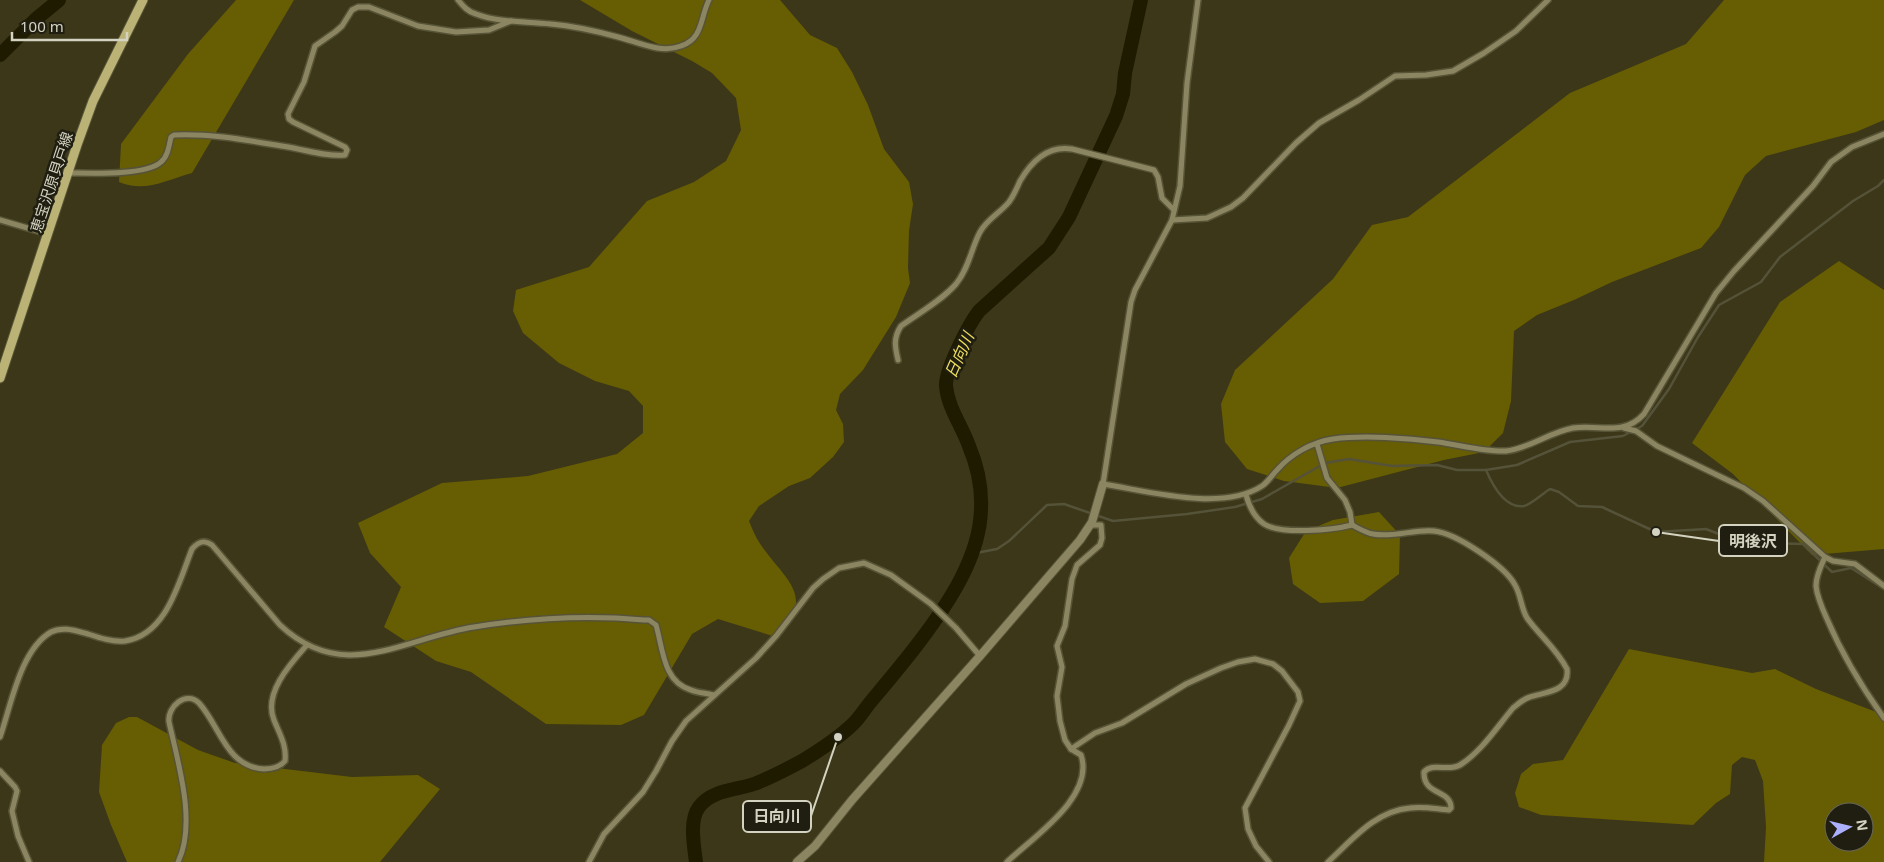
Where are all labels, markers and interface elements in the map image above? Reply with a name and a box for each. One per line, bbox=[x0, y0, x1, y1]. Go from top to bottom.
scale bar bbox=[12, 10, 128, 42]
text: 100 m bbox=[20, 16, 64, 36]
street label: 恵宝沢原貝戸線 bbox=[25, 129, 77, 235]
water label: 日向川 bbox=[939, 327, 980, 381]
callout: 明後沢 bbox=[1719, 525, 1787, 556]
text: 明後沢 bbox=[1729, 530, 1777, 552]
callout: 日向川 bbox=[743, 801, 811, 832]
north arrow bbox=[1824, 802, 1874, 852]
text: 日向川 bbox=[753, 805, 801, 827]
text: N bbox=[1852, 818, 1873, 832]

